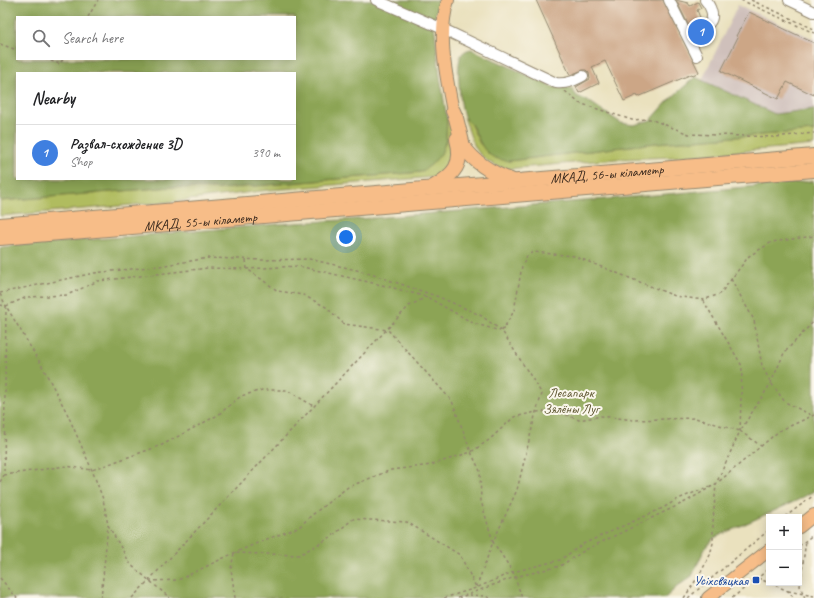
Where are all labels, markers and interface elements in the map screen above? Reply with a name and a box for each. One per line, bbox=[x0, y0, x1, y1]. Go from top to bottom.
search box bbox=[16, 16, 296, 60]
pin: 1 bbox=[688, 17, 714, 47]
icon: search bbox=[30, 27, 52, 49]
text: Search here bbox=[62, 29, 123, 48]
text: Nearby bbox=[32, 88, 75, 109]
text: Развал-схождение 3D bbox=[70, 135, 182, 154]
text: 1 bbox=[42, 145, 48, 161]
text: 390 m bbox=[252, 145, 280, 161]
text: Shop bbox=[70, 154, 92, 170]
street label: МКАД, 56-ы кіламетр bbox=[550, 160, 665, 187]
street label: МКАД, 55-ы кіламетр bbox=[143, 208, 258, 234]
your location bbox=[336, 227, 356, 247]
park label: Лесапарк Зялёны Луг bbox=[543, 384, 601, 417]
map controls bbox=[766, 514, 802, 586]
button: + bbox=[766, 514, 802, 550]
button: − bbox=[766, 550, 802, 586]
place label: Усіхсвяцкая bbox=[694, 572, 749, 589]
marker: Усіхсвяцкая bbox=[751, 575, 761, 585]

